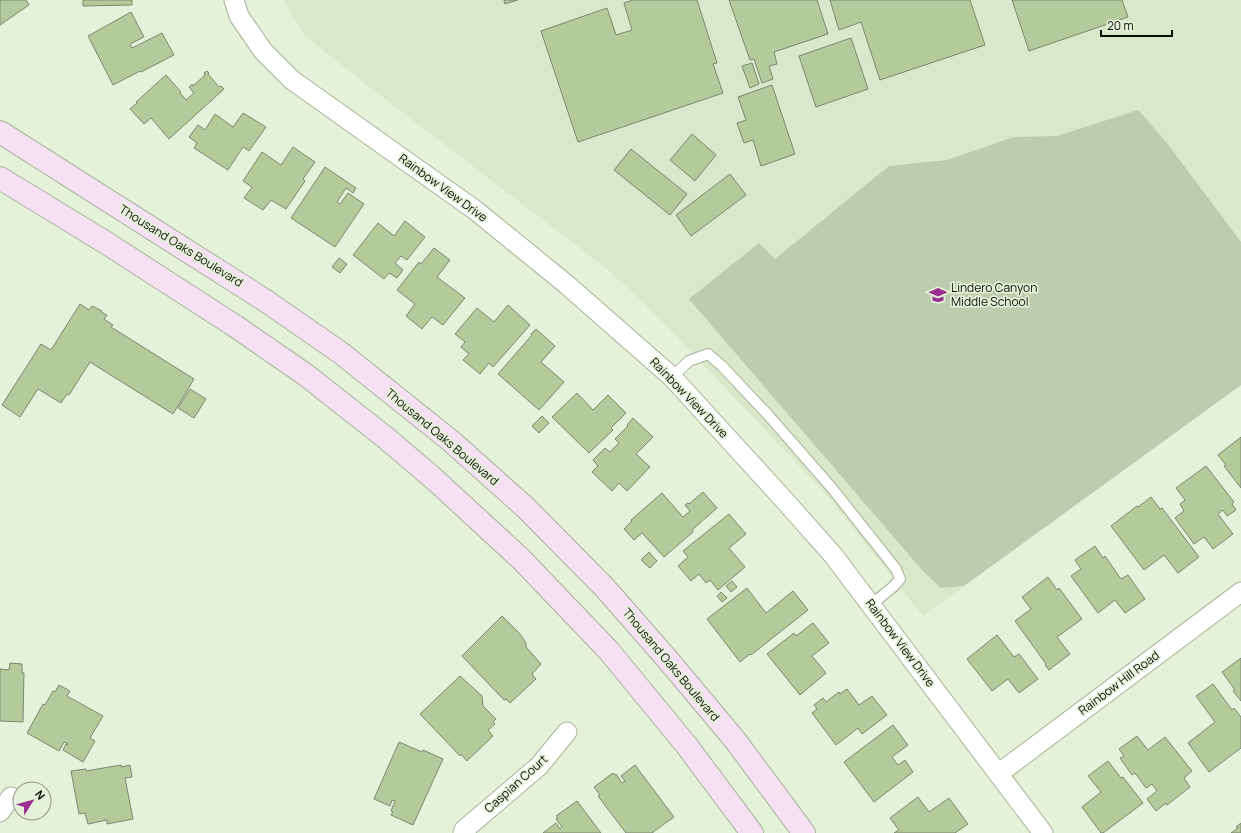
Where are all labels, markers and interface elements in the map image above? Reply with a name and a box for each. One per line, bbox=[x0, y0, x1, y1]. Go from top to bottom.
scale bar bbox=[1101, 12, 1172, 38]
text: 20 m bbox=[1107, 17, 1134, 34]
street label: Rainbow View Drive bbox=[395, 150, 491, 226]
street label: Thousand Oaks Boulevard bbox=[116, 201, 246, 291]
place label: Lindero Canyon Middle School bbox=[951, 279, 1037, 310]
school or university icon: Lindero Canyon Middle School bbox=[928, 285, 948, 305]
street label: Rainbow View Drive bbox=[646, 354, 732, 442]
street label: Thousand Oaks Boulevard bbox=[382, 384, 502, 489]
street label: Rainbow View Drive bbox=[862, 595, 939, 690]
street label: Thousand Oaks Boulevard bbox=[619, 605, 724, 725]
street label: Rainbow Hill Road bbox=[1075, 647, 1163, 719]
street label: Caspian Court bbox=[480, 751, 551, 817]
north arrow bbox=[12, 781, 52, 821]
text: N bbox=[32, 787, 49, 802]

